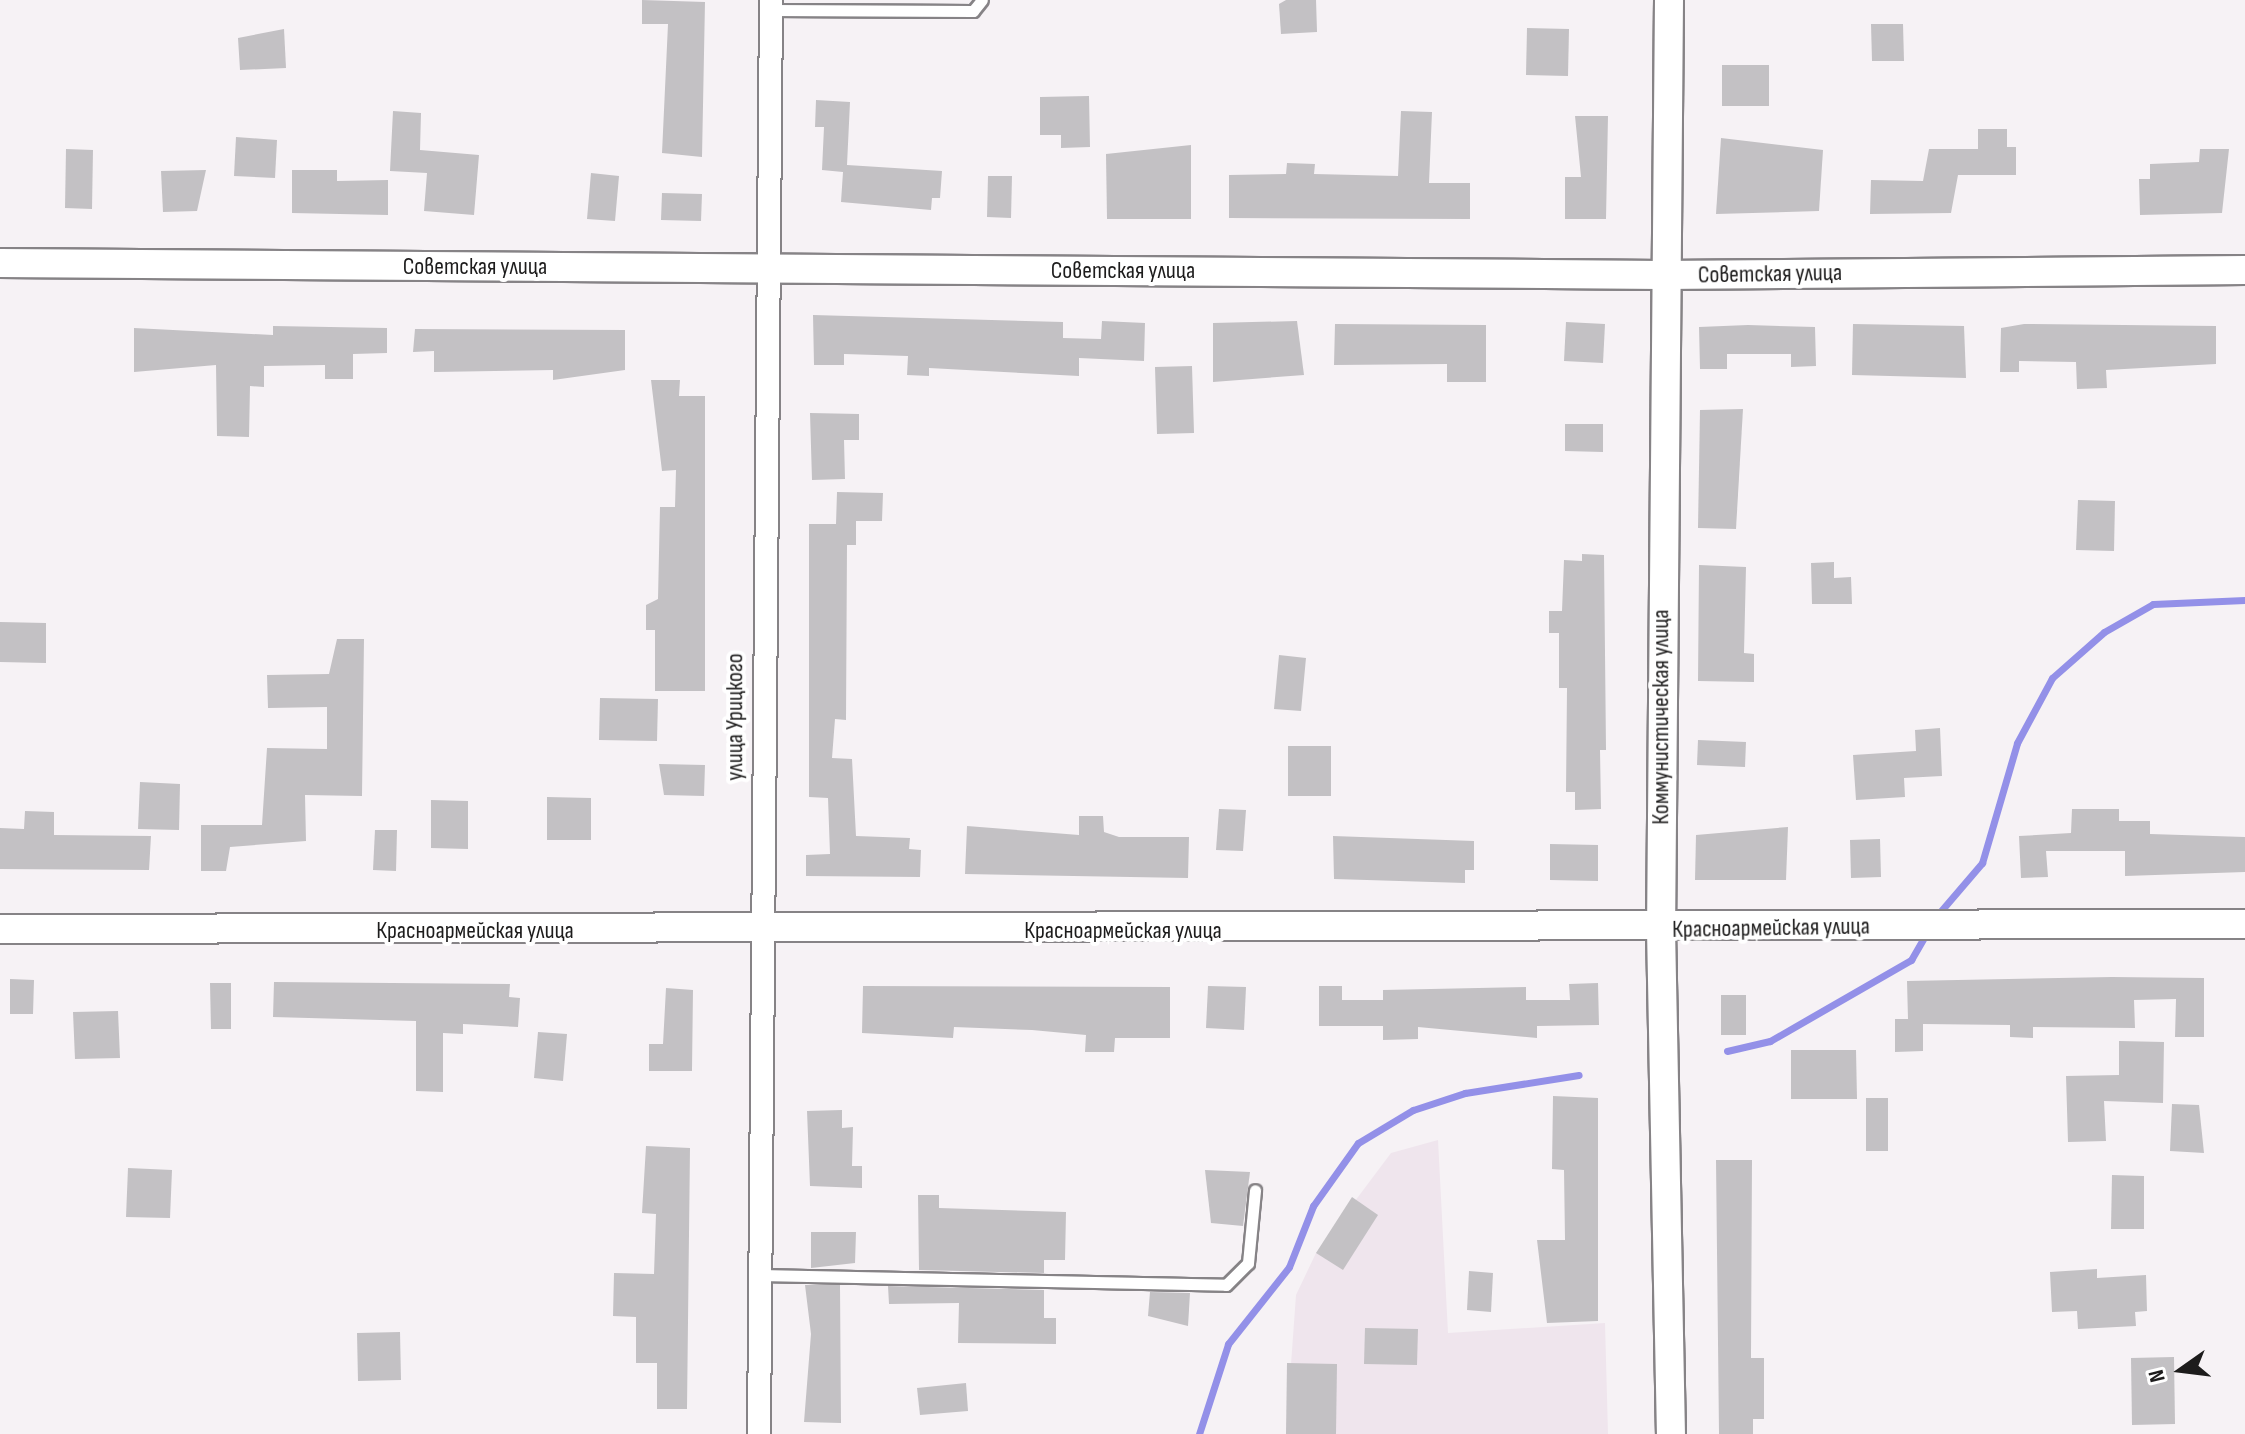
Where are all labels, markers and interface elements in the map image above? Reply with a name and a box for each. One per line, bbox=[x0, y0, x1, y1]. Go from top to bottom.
street label: Советская улица bbox=[403, 253, 547, 281]
street label: Советская улица bbox=[1051, 257, 1195, 285]
street label: Советская улица bbox=[1698, 258, 1842, 290]
street label: Коммунистическая улица bbox=[1647, 609, 1675, 825]
street label: улица Урицкого bbox=[721, 653, 749, 781]
street label: Красноармейская улица bbox=[1672, 912, 1870, 944]
street label: Красноармейская улица bbox=[376, 917, 574, 945]
street label: Красноармейская улица bbox=[1024, 917, 1222, 945]
north arrow bbox=[2141, 1330, 2221, 1410]
text: N bbox=[2143, 1367, 2172, 1385]

